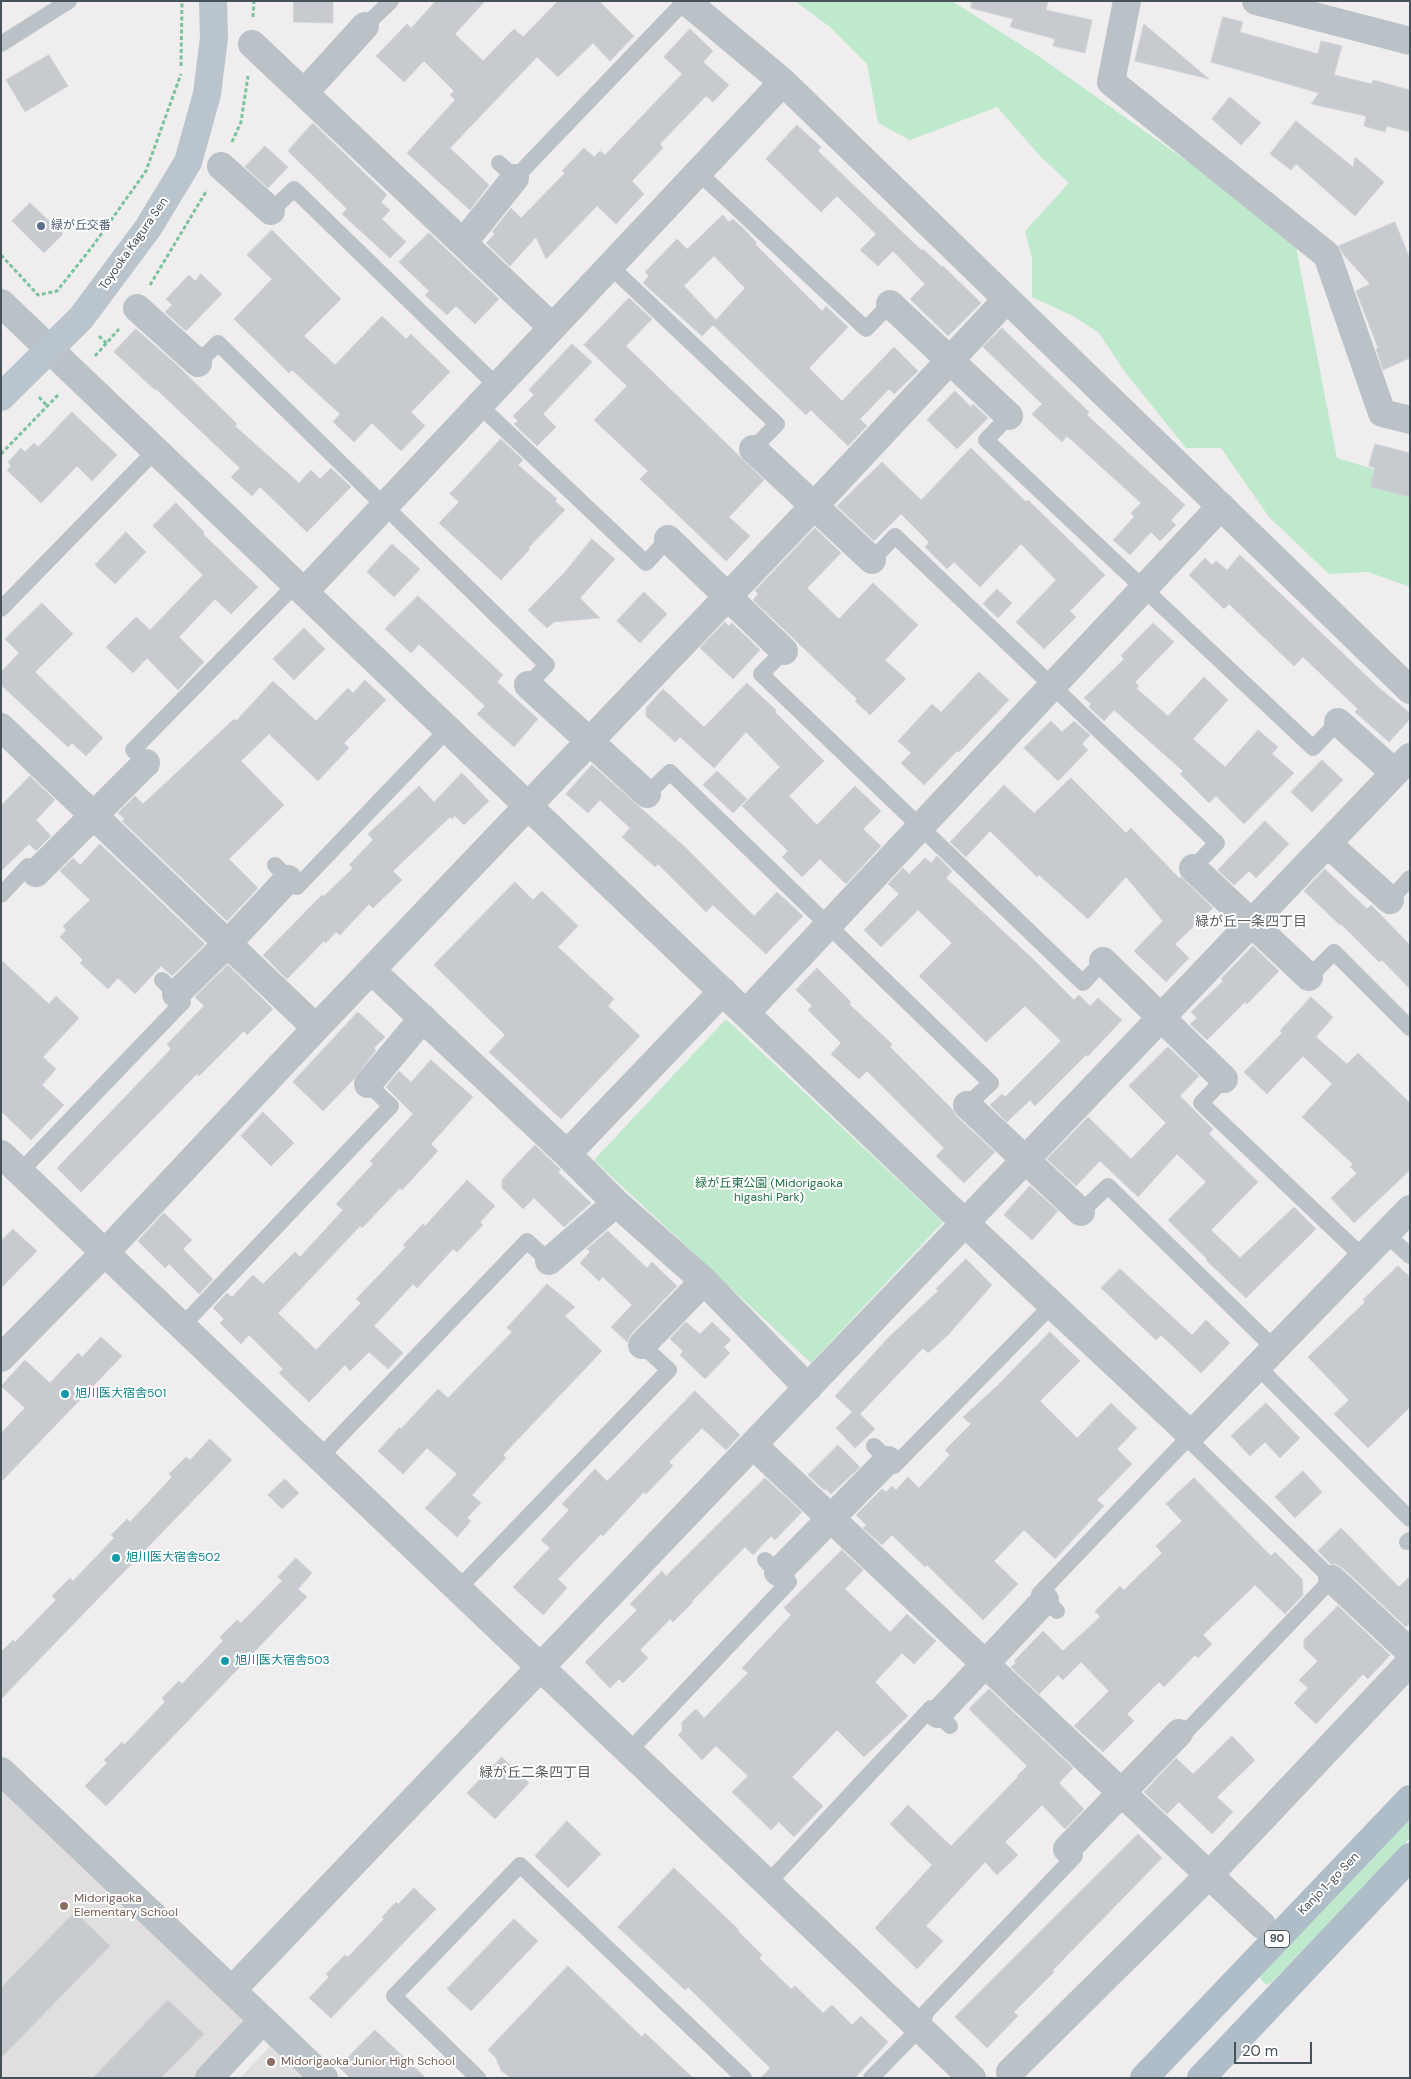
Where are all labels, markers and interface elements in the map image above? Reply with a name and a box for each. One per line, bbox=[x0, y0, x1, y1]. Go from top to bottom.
street label: Toyooka Kagura Sen bbox=[97, 195, 171, 293]
place label: 緑が丘交番 bbox=[51, 219, 111, 233]
marker: 緑が丘交番 bbox=[35, 220, 47, 232]
district label: 緑が丘一条四丁目 bbox=[1195, 914, 1307, 930]
park label: 緑が丘東公園 (Midorigaoka higashi Park) bbox=[695, 1177, 843, 1205]
place label: 旭川医大宿舎501 bbox=[75, 1387, 166, 1401]
marker: 旭川医大宿舎501 bbox=[59, 1388, 71, 1400]
place label: 旭川医大宿舎502 bbox=[126, 1551, 220, 1565]
marker: 旭川医大宿舎502 bbox=[110, 1552, 122, 1564]
place label: 旭川医大宿舎503 bbox=[235, 1654, 330, 1668]
marker: 旭川医大宿舎503 bbox=[219, 1655, 231, 1667]
district label: 緑が丘二条四丁目 bbox=[479, 1765, 591, 1781]
street label: Kanjo 1-go Sen bbox=[1296, 1850, 1362, 1918]
place label: Midorigaoka Elementary School bbox=[74, 1892, 178, 1920]
marker: Midorigaoka Elementary School bbox=[58, 1900, 70, 1912]
road number: 90 bbox=[1264, 1930, 1290, 1948]
scale bar bbox=[1236, 2032, 1314, 2064]
text: 20 m bbox=[1242, 2041, 1278, 2061]
place label: Midorigaoka Junior High School bbox=[281, 2055, 455, 2069]
marker: Midorigaoka Junior High School bbox=[265, 2056, 277, 2068]

